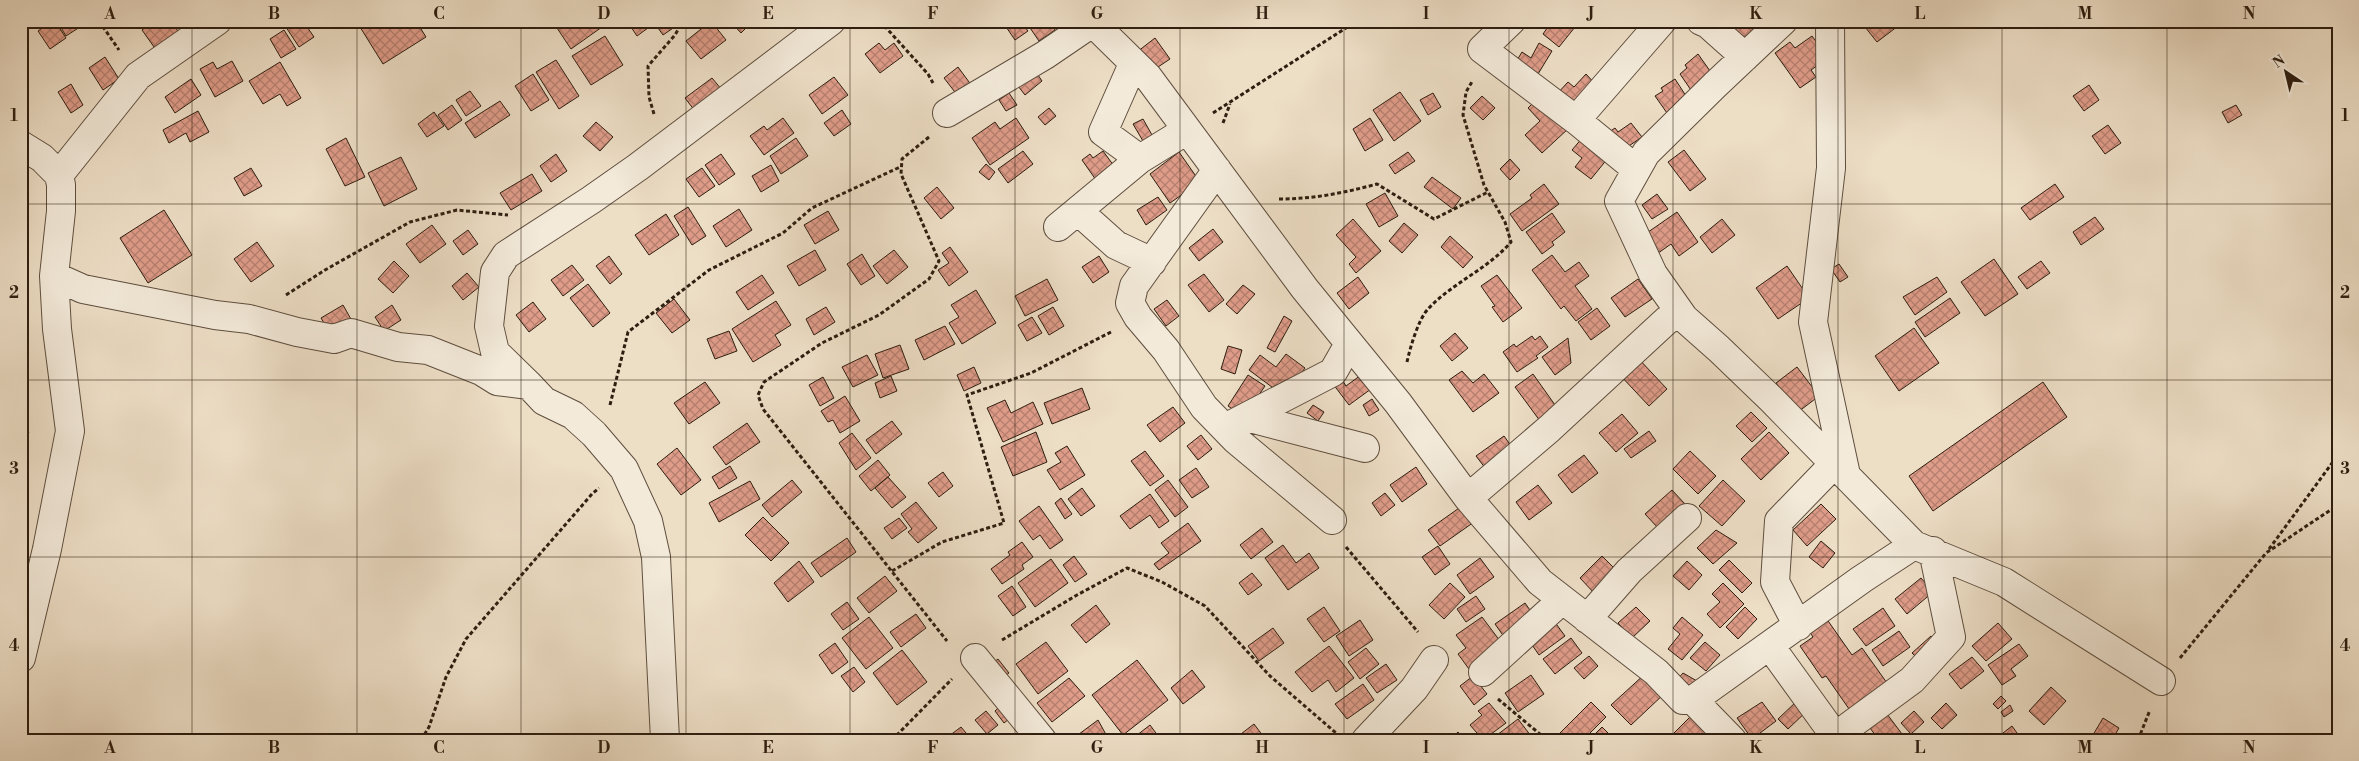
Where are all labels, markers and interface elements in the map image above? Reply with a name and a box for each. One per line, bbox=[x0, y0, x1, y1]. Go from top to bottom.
text: A bbox=[103, 4, 116, 24]
text: B bbox=[268, 4, 280, 24]
text: C bbox=[433, 4, 445, 24]
text: D bbox=[598, 4, 611, 24]
text: E bbox=[762, 4, 774, 24]
text: F bbox=[927, 4, 939, 24]
text: G bbox=[1091, 4, 1104, 24]
text: H bbox=[1255, 4, 1269, 24]
text: I bbox=[1423, 4, 1429, 24]
text: J bbox=[1586, 4, 1594, 24]
text: K bbox=[1750, 4, 1764, 24]
text: L bbox=[1915, 4, 1926, 24]
text: M bbox=[2078, 4, 2093, 24]
text: N bbox=[2243, 4, 2256, 24]
north arrow bbox=[2262, 48, 2312, 98]
text: N bbox=[2269, 52, 2289, 73]
text: 1 bbox=[10, 106, 18, 126]
text: 1 bbox=[2341, 106, 2349, 126]
text: 2 bbox=[9, 283, 19, 303]
text: 2 bbox=[2340, 283, 2350, 303]
text: 3 bbox=[9, 459, 19, 479]
text: 3 bbox=[2340, 459, 2350, 479]
text: 4 bbox=[9, 636, 20, 656]
text: 4 bbox=[2340, 636, 2351, 656]
text: A bbox=[103, 738, 116, 758]
text: B bbox=[268, 738, 280, 758]
text: C bbox=[433, 738, 445, 758]
text: D bbox=[598, 738, 611, 758]
text: E bbox=[762, 738, 774, 758]
text: F bbox=[927, 738, 939, 758]
text: G bbox=[1091, 738, 1104, 758]
text: H bbox=[1255, 738, 1269, 758]
text: I bbox=[1423, 738, 1429, 758]
text: J bbox=[1586, 738, 1594, 758]
text: K bbox=[1750, 738, 1764, 758]
text: L bbox=[1915, 738, 1926, 758]
text: M bbox=[2078, 738, 2093, 758]
text: N bbox=[2243, 738, 2256, 758]

